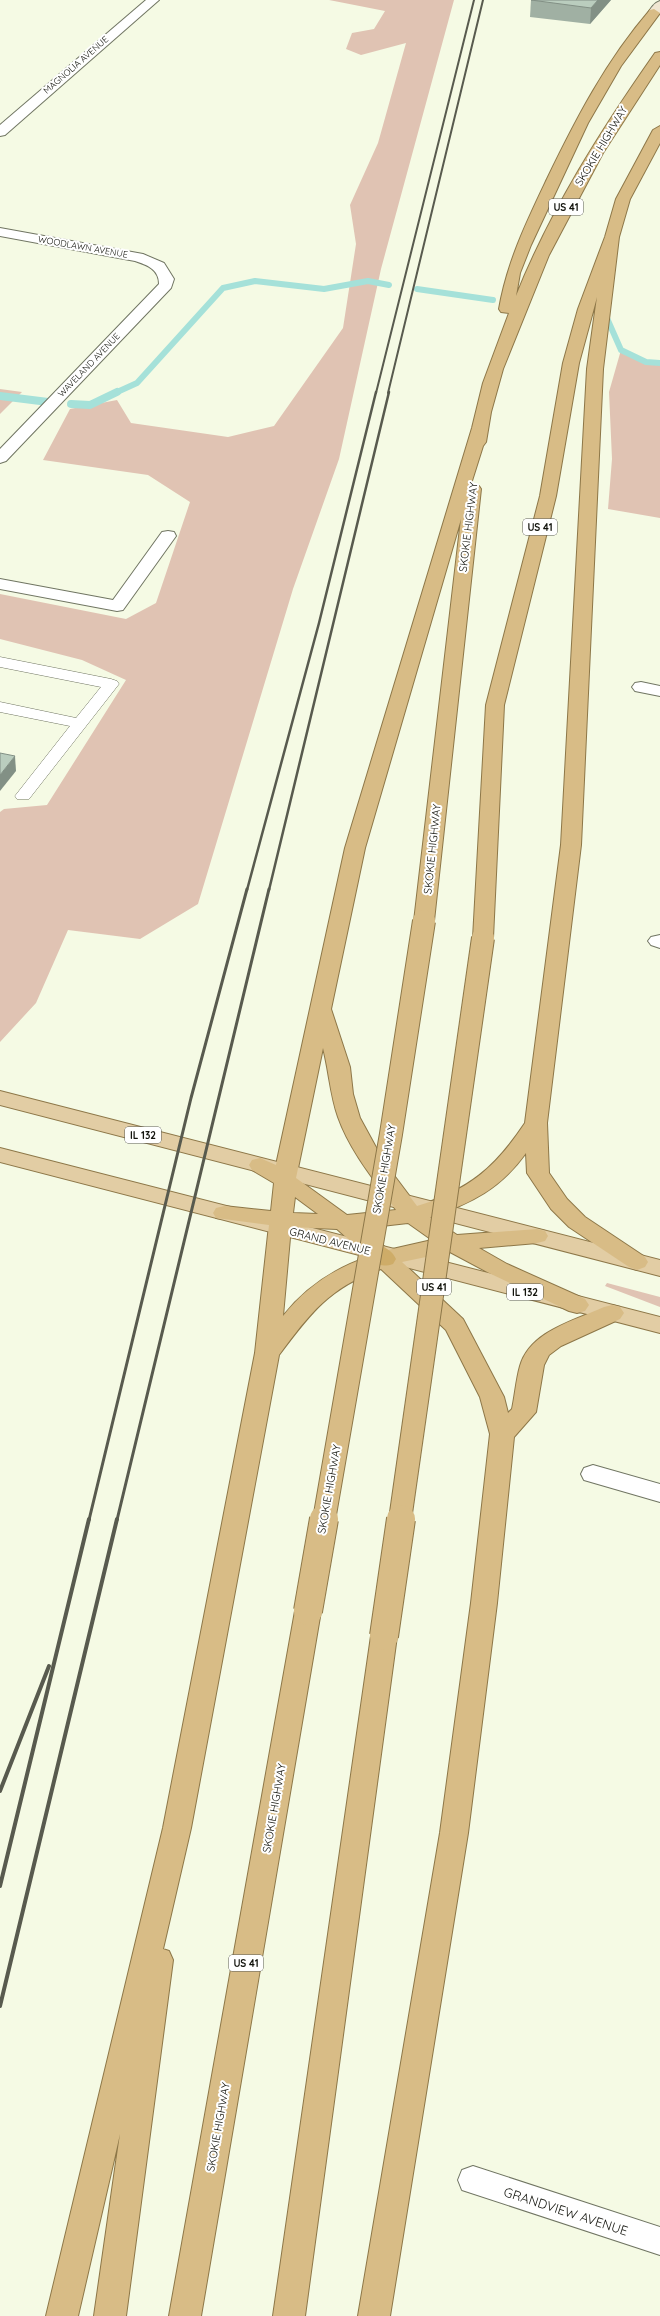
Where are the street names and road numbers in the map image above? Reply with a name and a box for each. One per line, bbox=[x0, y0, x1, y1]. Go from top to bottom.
street label: MAGNOLIA AVENUE bbox=[41, 33, 110, 96]
street label: SKOKIE HIGHWAY bbox=[572, 104, 630, 188]
road number: US 41 bbox=[549, 199, 583, 215]
street label: WOODLAWN AVENUE bbox=[37, 233, 129, 260]
street label: WAVELAND AVENUE bbox=[55, 330, 122, 399]
street label: SKOKIE HIGHWAY bbox=[456, 481, 480, 573]
road number: US 41 bbox=[523, 519, 557, 535]
street label: SKOKIE HIGHWAY bbox=[420, 803, 444, 895]
street label: SKOKIE HIGHWAY bbox=[369, 1123, 399, 1215]
road number: IL 132 bbox=[125, 1127, 161, 1143]
street label: GRAND AVENUE bbox=[288, 1224, 372, 1258]
road number: US 41 bbox=[417, 1279, 451, 1295]
road number: IL 132 bbox=[507, 1284, 543, 1300]
street label: SKOKIE HIGHWAY bbox=[314, 1443, 344, 1535]
street label: SKOKIE HIGHWAY bbox=[259, 1762, 289, 1854]
road number: US 41 bbox=[229, 1955, 263, 1971]
street label: SKOKIE HIGHWAY bbox=[203, 2081, 233, 2173]
street label: GRANDVIEW AVENUE bbox=[502, 2183, 630, 2239]

